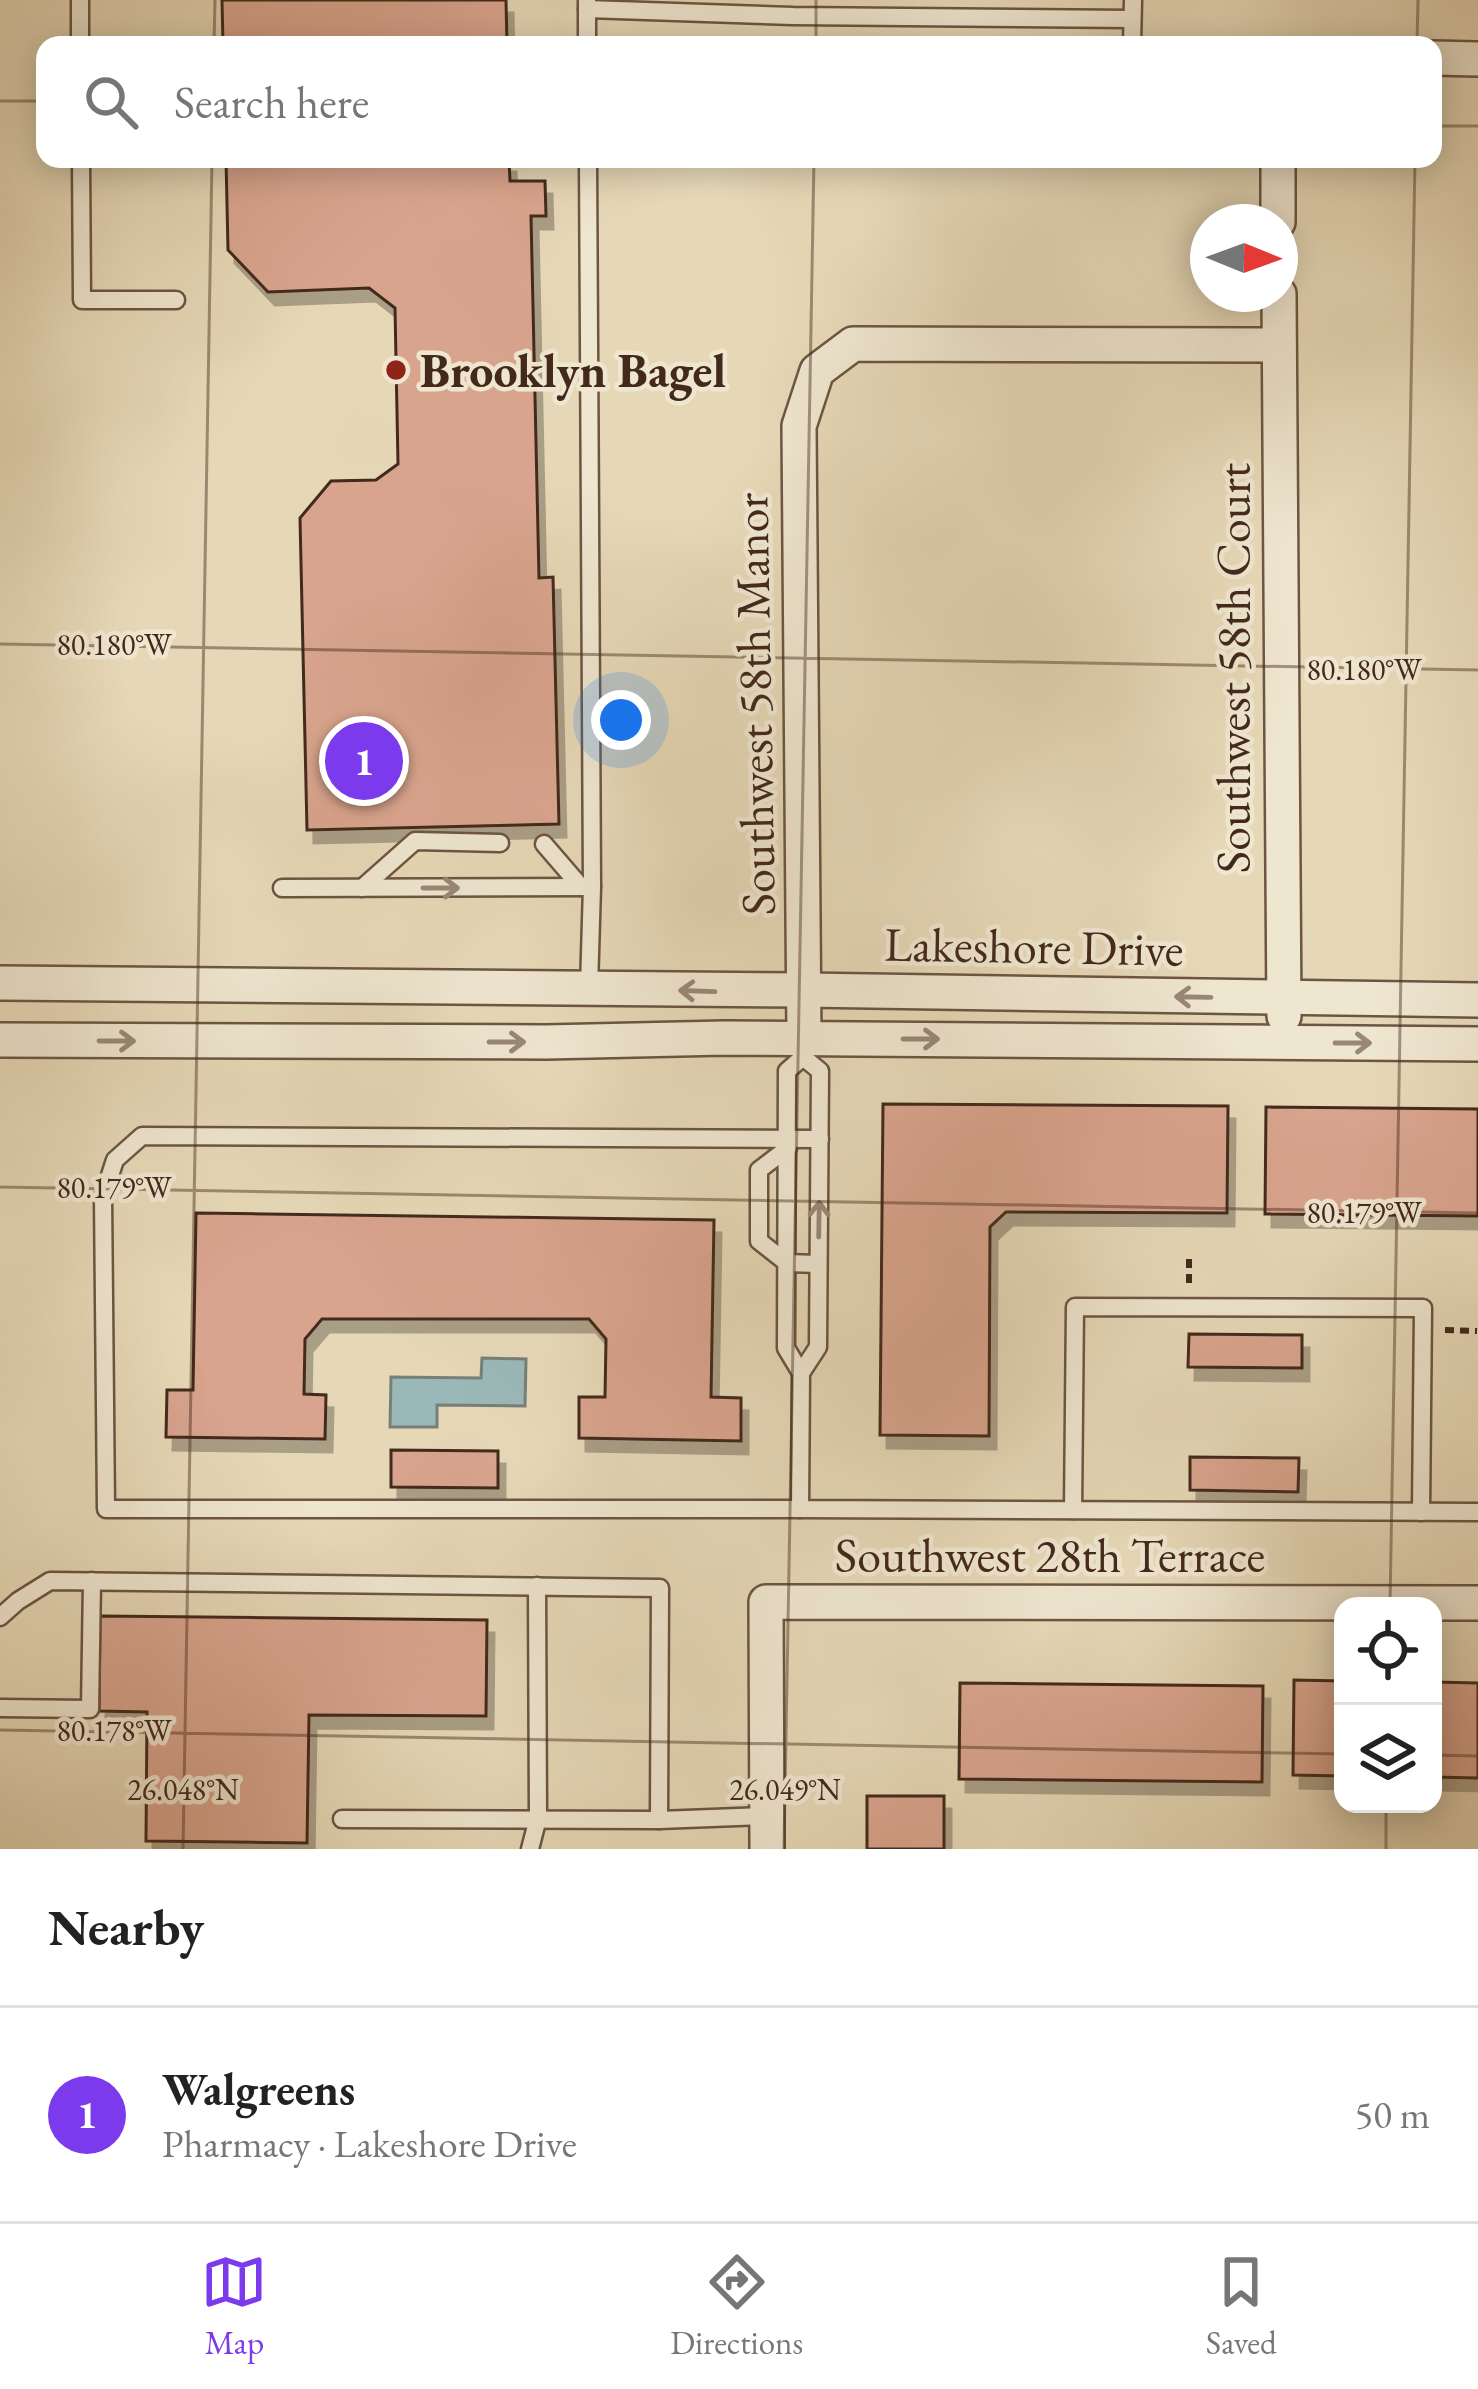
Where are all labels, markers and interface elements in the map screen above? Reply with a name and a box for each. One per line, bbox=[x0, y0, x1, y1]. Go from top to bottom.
search box bbox=[36, 36, 1442, 168]
icon: search bbox=[78, 69, 144, 135]
text: Search here bbox=[174, 73, 369, 131]
north arrow bbox=[1190, 204, 1298, 312]
place label: Brooklyn Bagel bbox=[420, 339, 726, 401]
marker: Brooklyn Bagel bbox=[383, 357, 409, 383]
street label: Southwest 58th Court bbox=[1202, 463, 1264, 873]
street label: Southwest 58th Manor bbox=[719, 492, 789, 916]
text: 80.180°W bbox=[56, 625, 172, 664]
text: 80.180°W bbox=[1306, 650, 1422, 689]
your location bbox=[591, 690, 651, 750]
pin: 1 bbox=[325, 716, 403, 806]
one-way arrow bbox=[421, 877, 460, 899]
street label: Lakeshore Drive bbox=[884, 912, 1184, 980]
one-way arrow bbox=[678, 979, 717, 1002]
one-way arrow bbox=[1174, 986, 1213, 1008]
one-way arrow bbox=[901, 1028, 940, 1050]
one-way arrow bbox=[97, 1030, 136, 1052]
one-way arrow bbox=[487, 1031, 526, 1053]
one-way arrow bbox=[1333, 1031, 1372, 1054]
text: 80.179°W bbox=[56, 1168, 172, 1207]
text: 80.179°W bbox=[1306, 1193, 1422, 1232]
one-way arrow bbox=[808, 1200, 830, 1239]
street label: Southwest 28th Terrace bbox=[835, 1524, 1265, 1586]
map controls bbox=[1334, 1597, 1442, 1813]
button: locate bbox=[1334, 1597, 1442, 1705]
button: layers bbox=[1334, 1705, 1442, 1813]
text: 80.178°W bbox=[56, 1711, 172, 1750]
text: 26.048°N bbox=[127, 1770, 239, 1809]
text: 26.049°N bbox=[729, 1770, 841, 1809]
text: Nearby bbox=[48, 1894, 204, 1960]
text: Walgreens bbox=[162, 2060, 355, 2118]
text: 1 bbox=[77, 2089, 97, 2140]
text: 50 m bbox=[1354, 2089, 1430, 2140]
text: Pharmacy · Lakeshore Drive bbox=[162, 2118, 577, 2169]
tab: Map bbox=[201, 2249, 267, 2364]
tab: Directions bbox=[670, 2249, 803, 2364]
tab: Saved bbox=[1206, 2249, 1277, 2364]

